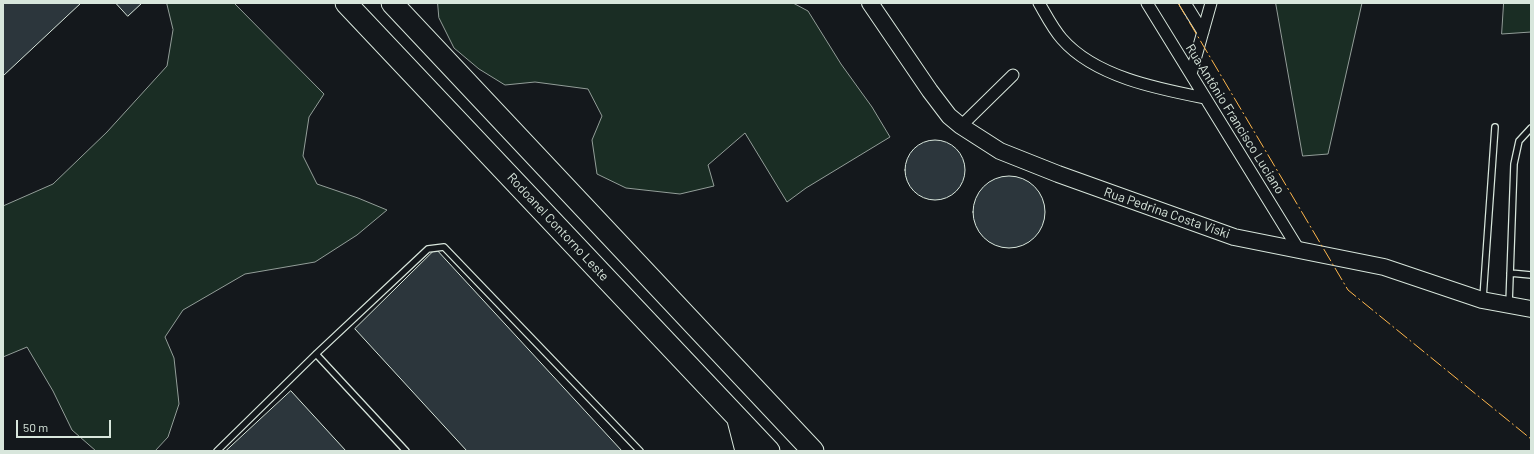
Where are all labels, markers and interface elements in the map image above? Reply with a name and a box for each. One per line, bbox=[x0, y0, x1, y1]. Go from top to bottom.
street label: Rua Antônio Francisco Luciano bbox=[1182, 41, 1288, 197]
street label: Rodoanel Contorno Leste bbox=[504, 170, 612, 284]
street label: Rua Pedrina Costa Viski bbox=[1102, 184, 1232, 242]
scale bar bbox=[18, 412, 113, 438]
text: 50 m bbox=[23, 420, 48, 434]

